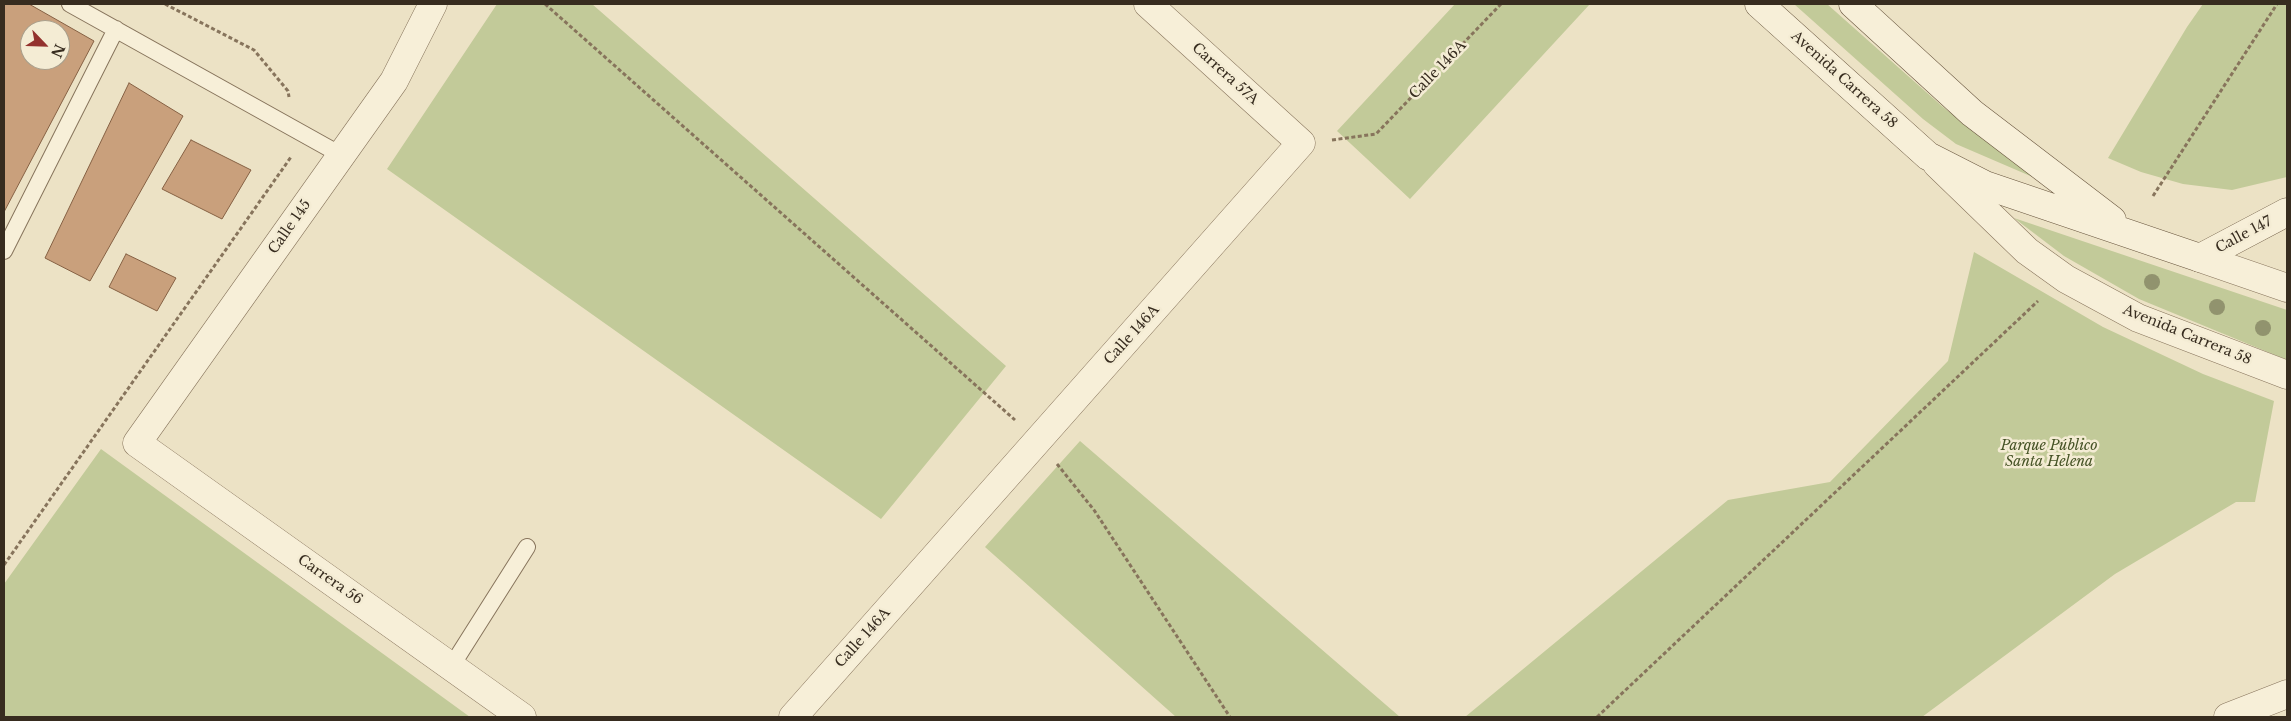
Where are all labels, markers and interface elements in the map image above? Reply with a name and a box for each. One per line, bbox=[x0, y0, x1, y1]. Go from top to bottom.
north arrow bbox=[20, 20, 70, 70]
street label: Avenida Carrera 58 bbox=[1787, 28, 1901, 132]
street label: Calle 146A bbox=[1406, 37, 1470, 103]
street label: Carrera 57A bbox=[1188, 40, 1262, 108]
text: N bbox=[47, 41, 69, 60]
street label: Calle 145 bbox=[265, 197, 315, 257]
street label: Calle 147 bbox=[2213, 213, 2275, 257]
street label: Calle 146A bbox=[1101, 302, 1163, 368]
street label: Avenida Carrera 58 bbox=[2120, 302, 2254, 368]
park label: Parque Público Santa Helena bbox=[2000, 438, 2098, 471]
street label: Carrera 56 bbox=[294, 551, 366, 609]
street label: Calle 146A bbox=[832, 605, 894, 671]

